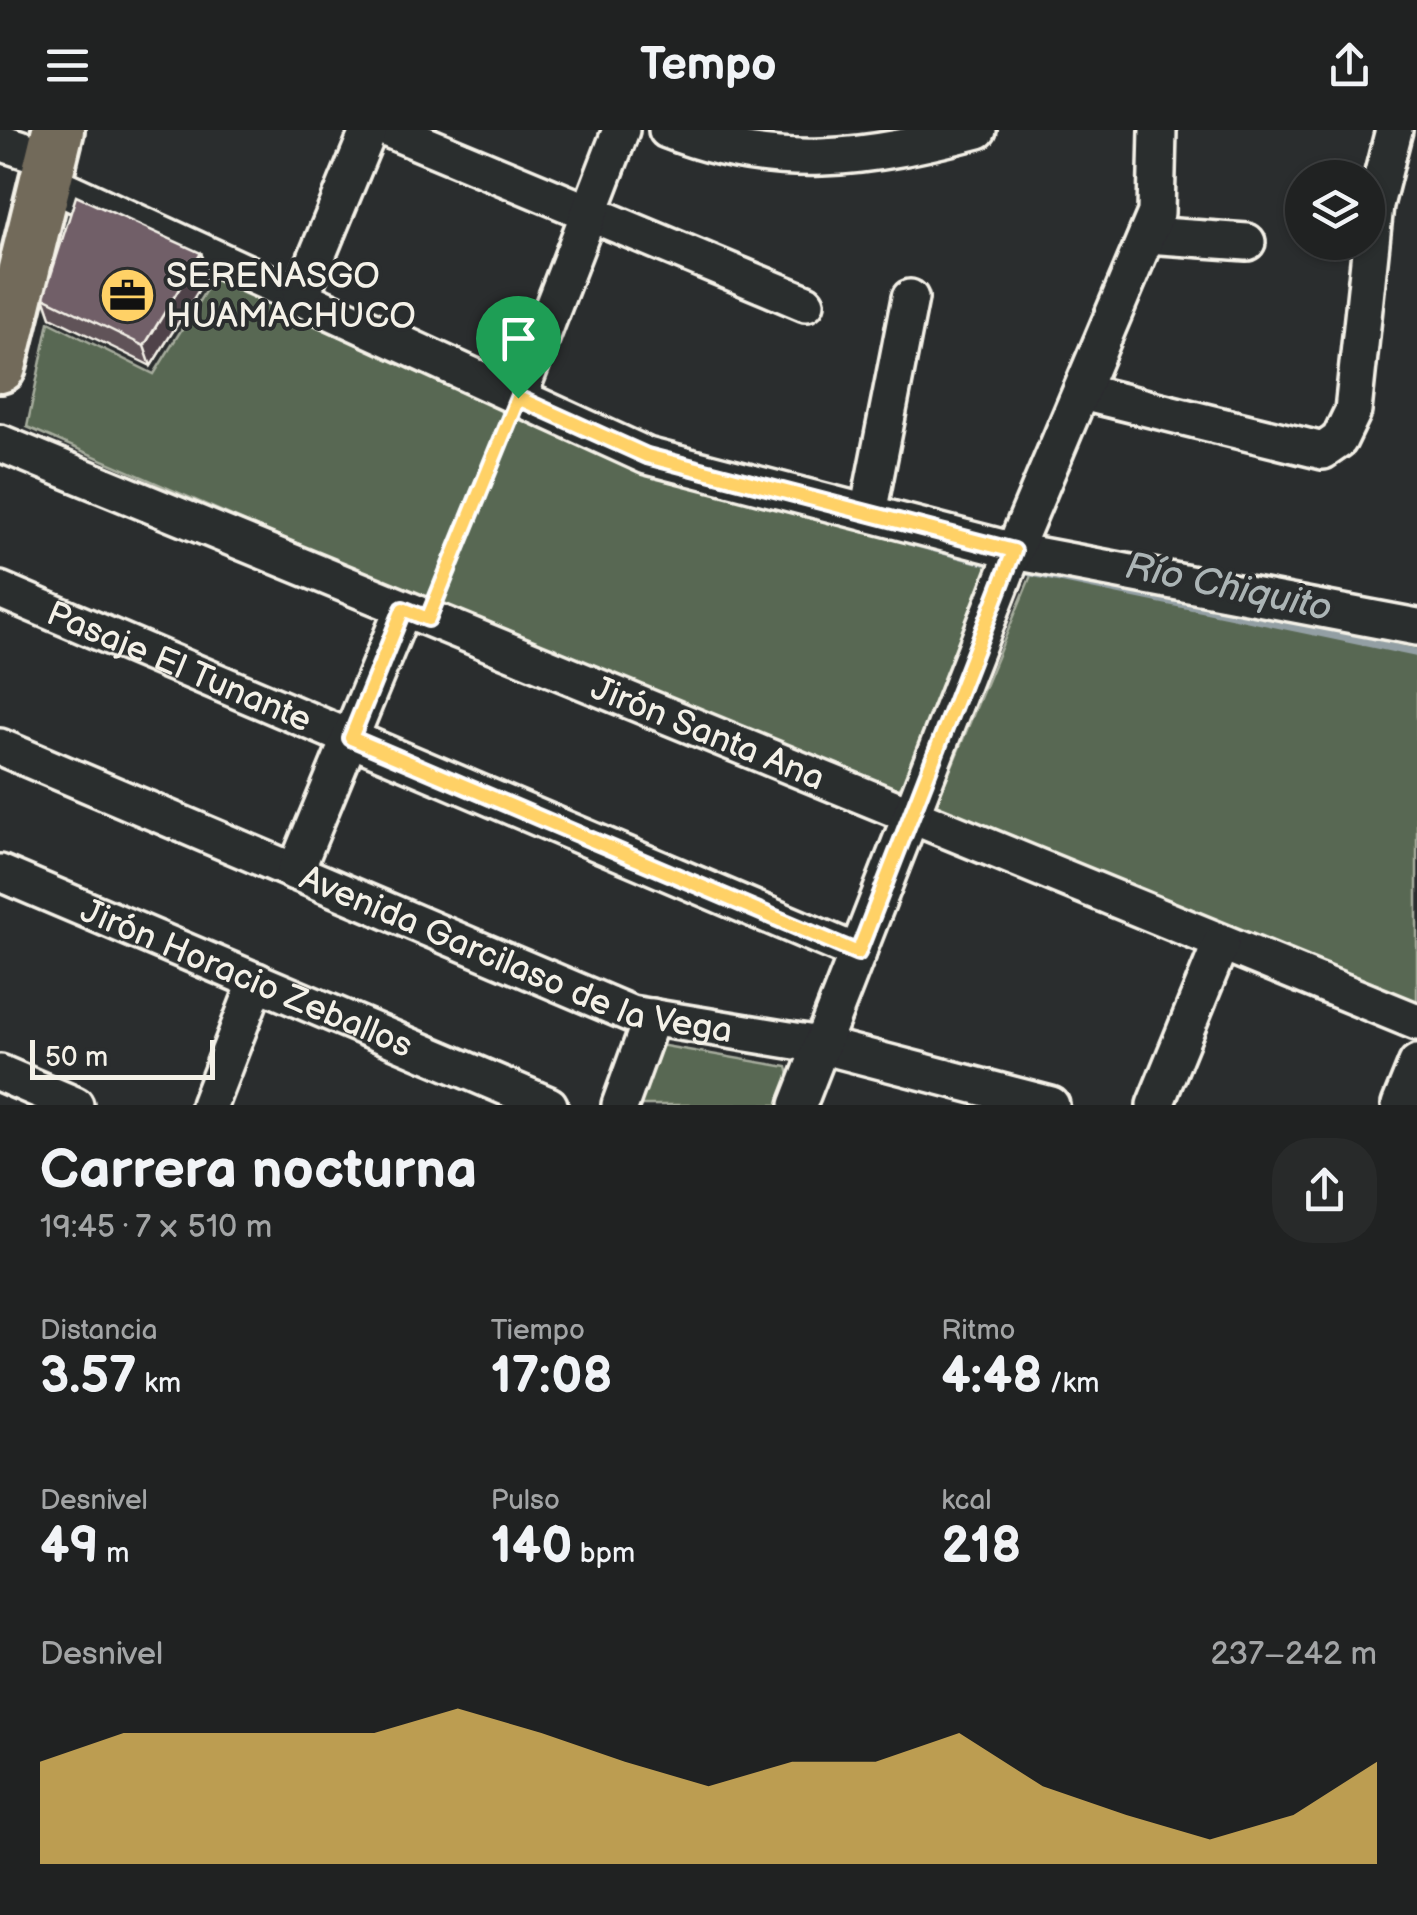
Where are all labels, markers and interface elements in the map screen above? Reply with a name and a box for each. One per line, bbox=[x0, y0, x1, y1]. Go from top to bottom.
icon: menu bbox=[40, 38, 95, 93]
text: Tempo bbox=[640, 38, 777, 93]
icon: share bbox=[1322, 38, 1377, 93]
map controls bbox=[1285, 160, 1385, 260]
button: layers bbox=[1285, 160, 1385, 260]
place label: SERENASGO HUAMACHUCO bbox=[166, 255, 416, 338]
office icon: SERENASGO HUAMACHUCO bbox=[97, 265, 157, 325]
pin bbox=[476, 296, 561, 399]
icon: arrive bbox=[491, 311, 546, 366]
water label: Río Chiquito bbox=[1121, 544, 1336, 631]
street label: Pasaje El Tunante bbox=[40, 592, 318, 742]
street label: Jirón Santa Ana bbox=[585, 667, 831, 801]
street label: Avenida Garcilaso de la Vega bbox=[293, 856, 736, 1053]
street label: Jirón Horacio Zeballos bbox=[74, 890, 419, 1068]
scale bar bbox=[30, 1035, 215, 1080]
text: 50 m bbox=[45, 1041, 108, 1074]
text: Carrera nocturna bbox=[40, 1137, 477, 1204]
button: share bbox=[1272, 1138, 1377, 1243]
text: 19:45 · 7 × 510 m bbox=[40, 1208, 272, 1247]
text: Distancia bbox=[40, 1314, 158, 1347]
text: Tiempo bbox=[491, 1314, 585, 1347]
text: Ritmo bbox=[941, 1314, 1015, 1347]
text: 3.57 bbox=[40, 1347, 137, 1407]
text: 17:08 bbox=[491, 1347, 613, 1407]
text: 4:48 bbox=[941, 1347, 1042, 1407]
text: km bbox=[137, 1367, 181, 1400]
text: /km bbox=[1042, 1367, 1099, 1400]
text: Desnivel bbox=[40, 1484, 148, 1517]
text: Pulso bbox=[491, 1484, 560, 1517]
text: kcal bbox=[941, 1484, 992, 1517]
text: 49 bbox=[40, 1517, 99, 1577]
text: 140 bbox=[491, 1517, 572, 1577]
text: 218 bbox=[941, 1517, 1021, 1577]
text: m bbox=[99, 1537, 129, 1570]
text: bpm bbox=[572, 1537, 635, 1570]
text: Desnivel bbox=[40, 1635, 163, 1674]
text: 237–242 m bbox=[1210, 1635, 1377, 1674]

